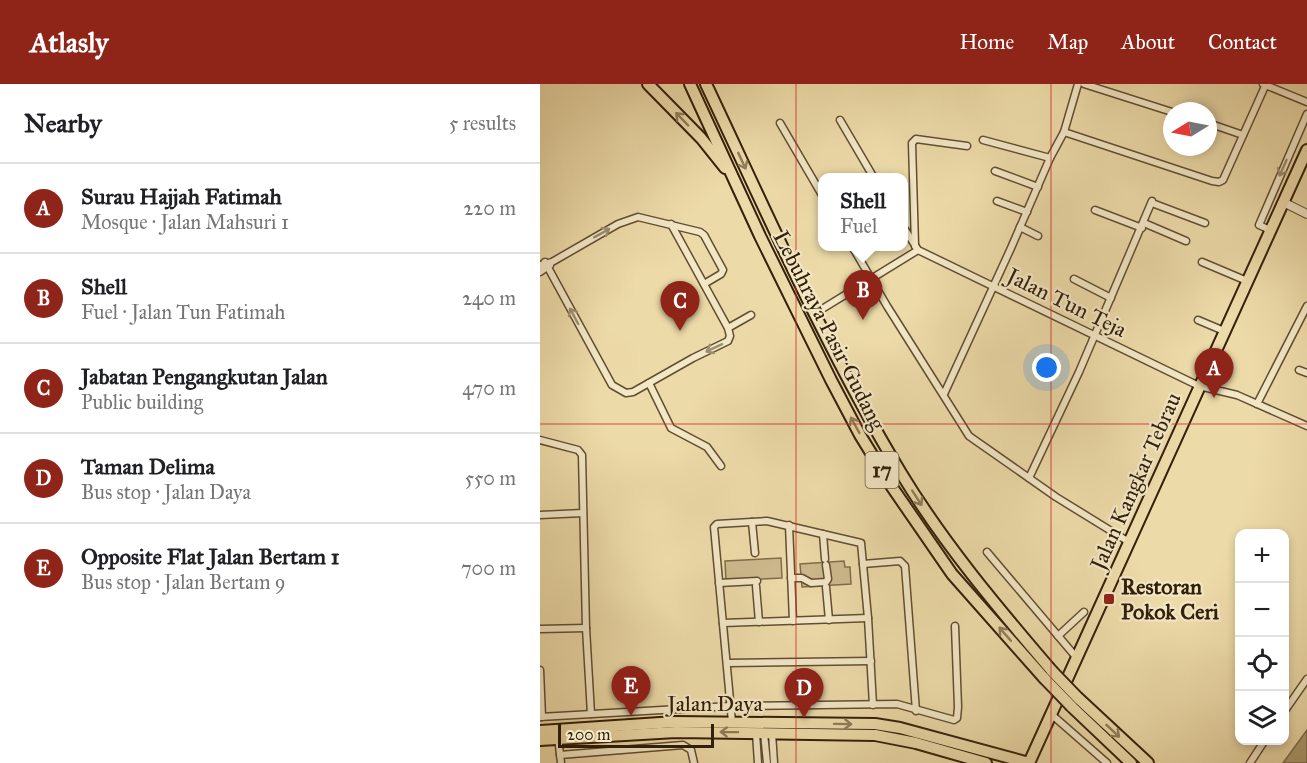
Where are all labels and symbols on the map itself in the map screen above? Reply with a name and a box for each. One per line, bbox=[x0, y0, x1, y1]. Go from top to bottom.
north arrow bbox=[1163, 102, 1217, 156]
one-way arrow bbox=[675, 112, 690, 127]
one-way arrow bbox=[737, 152, 748, 170]
one-way arrow bbox=[1277, 158, 1288, 176]
street label: Lebuhraya Pasir Gudang bbox=[768, 226, 892, 435]
one-way arrow bbox=[593, 227, 610, 239]
street label: Jalan Tun Teja bbox=[1001, 261, 1132, 343]
pin: B bbox=[844, 270, 882, 320]
pin: C bbox=[660, 282, 700, 331]
one-way arrow bbox=[568, 308, 580, 325]
one-way arrow bbox=[706, 343, 724, 355]
pin: A bbox=[1194, 348, 1234, 398]
your location bbox=[1032, 353, 1061, 382]
street label: Jalan Kangkar Tebrau bbox=[1083, 388, 1187, 576]
one-way arrow bbox=[849, 416, 860, 434]
road number: 17 bbox=[866, 452, 898, 488]
one-way arrow bbox=[911, 489, 923, 505]
place label: Restoran Pokok Ceri bbox=[1121, 573, 1220, 625]
marker: Restoran Pokok Ceri bbox=[1102, 592, 1116, 606]
one-way arrow bbox=[998, 627, 1012, 642]
pin: E bbox=[612, 666, 650, 716]
pin: D bbox=[784, 668, 824, 718]
street label: Jalan Daya bbox=[665, 690, 763, 717]
one-way arrow bbox=[832, 718, 852, 730]
scale bar bbox=[558, 721, 714, 748]
one-way arrow bbox=[1105, 723, 1120, 738]
one-way arrow bbox=[719, 726, 739, 738]

